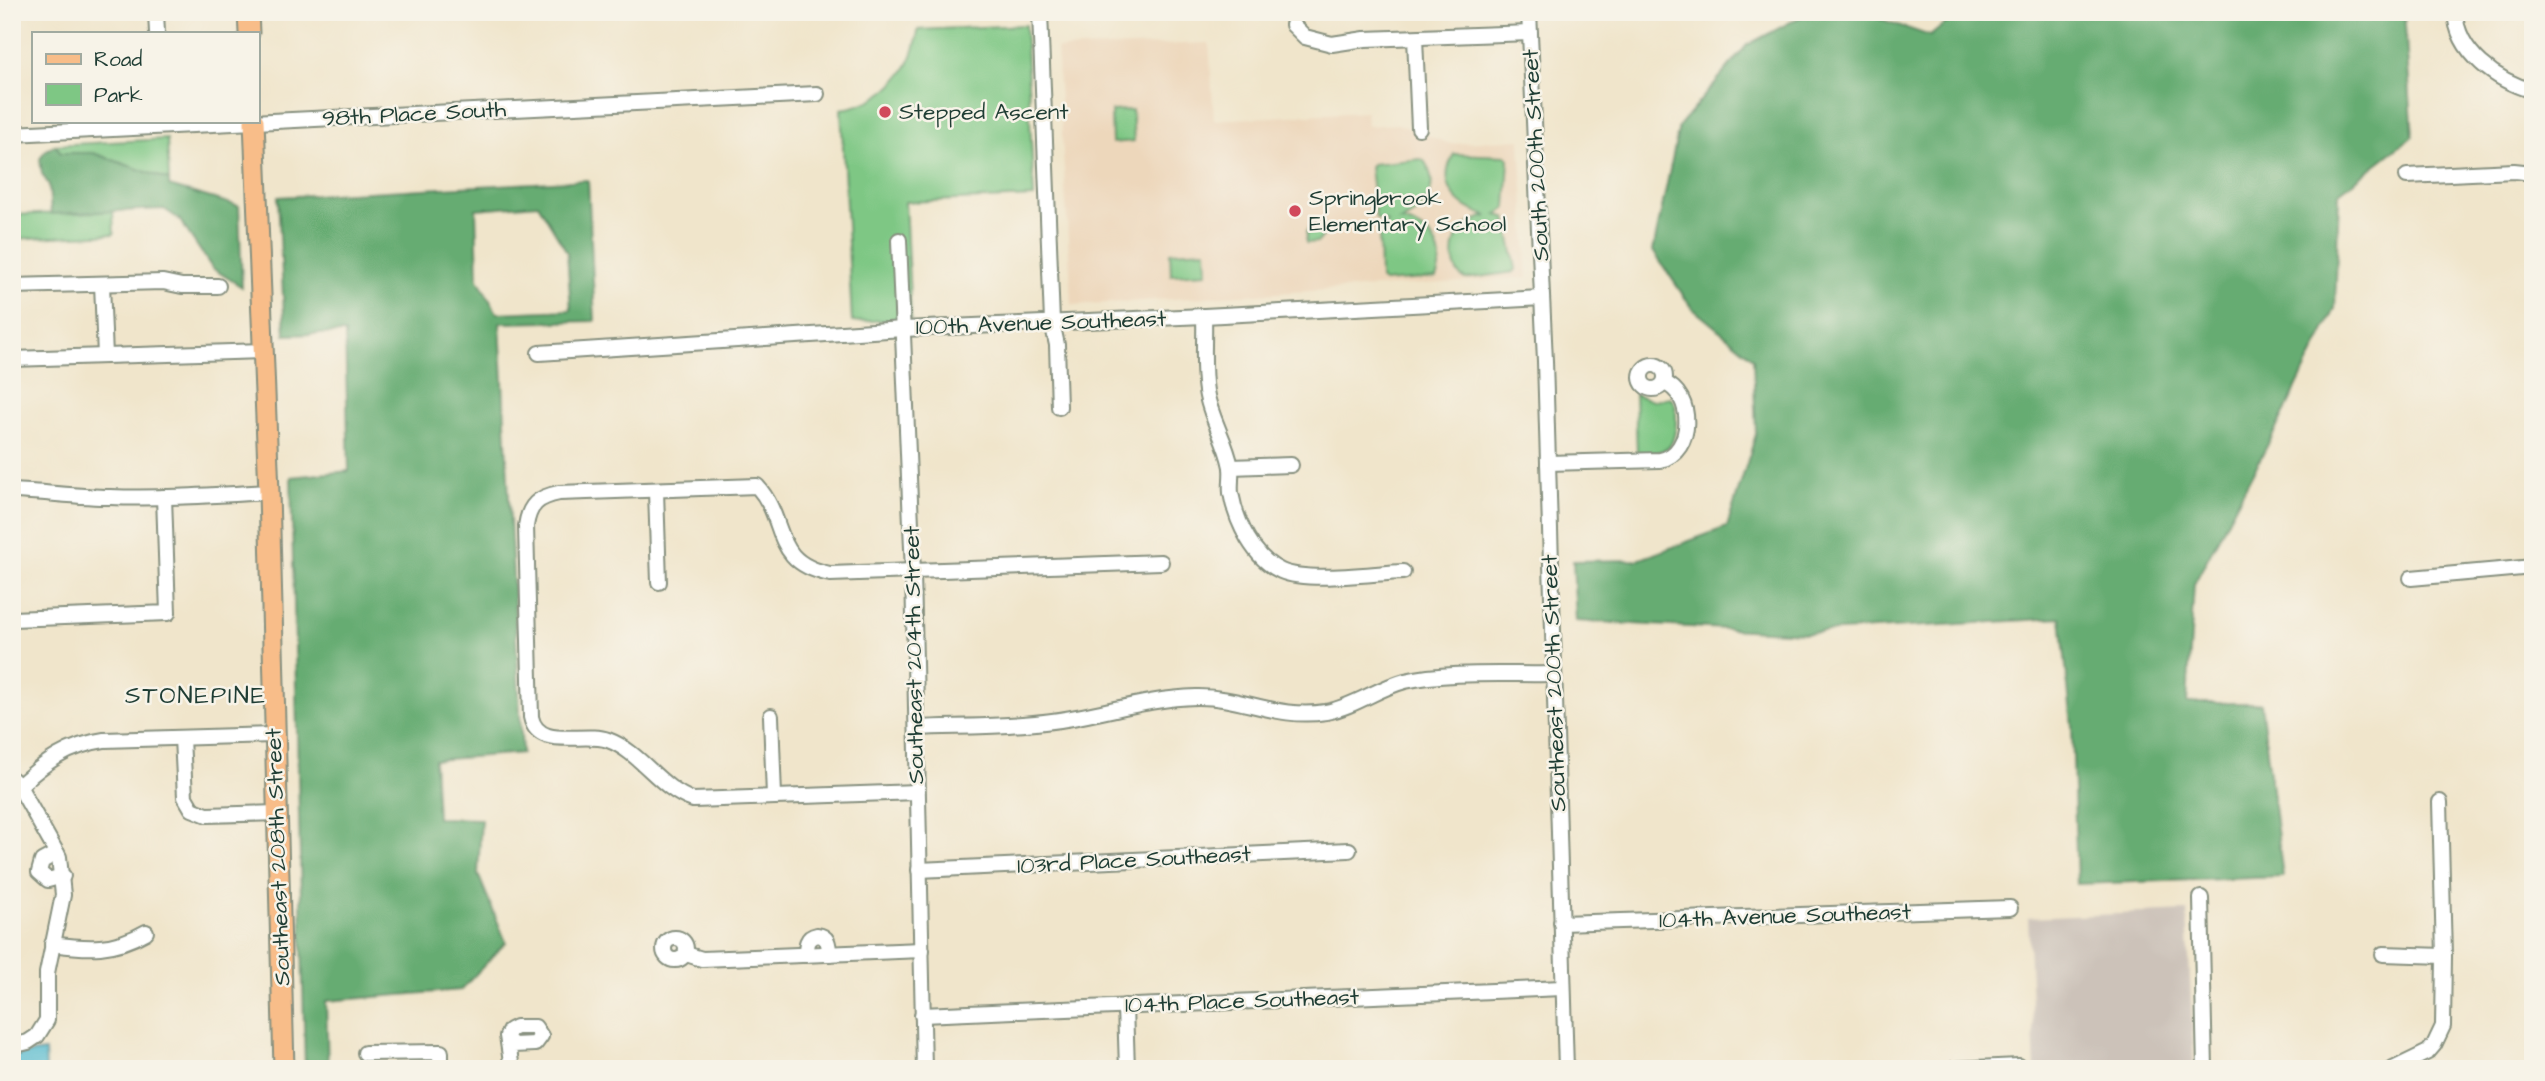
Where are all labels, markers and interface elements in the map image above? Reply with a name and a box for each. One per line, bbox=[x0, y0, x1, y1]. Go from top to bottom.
legend bbox=[32, 32, 259, 122]
text: Road bbox=[94, 45, 142, 74]
street label: South 200th Street bbox=[1514, 47, 1558, 262]
text: Park bbox=[94, 81, 143, 110]
street label: 98th Place South bbox=[321, 93, 507, 135]
place label: Stepped Ascent bbox=[899, 96, 1069, 128]
marker: Stepped Ascent bbox=[877, 104, 893, 120]
place label: Springbrook Elementary School bbox=[1309, 182, 1506, 241]
marker: Springbrook Elementary School bbox=[1287, 203, 1303, 219]
street label: 100th Avenue Southeast bbox=[915, 303, 1168, 343]
street label: Southeast 204th Street bbox=[896, 525, 932, 784]
street label: Southeast 200th Street bbox=[1533, 553, 1574, 812]
district label: STONEPINE bbox=[125, 679, 267, 713]
street label: Southeast 208th Street bbox=[257, 727, 298, 986]
street label: 103rd Place Southeast bbox=[1016, 838, 1252, 882]
street label: 104th Avenue Southeast bbox=[1659, 896, 1912, 936]
street label: 104th Place Southeast bbox=[1124, 981, 1360, 1021]

